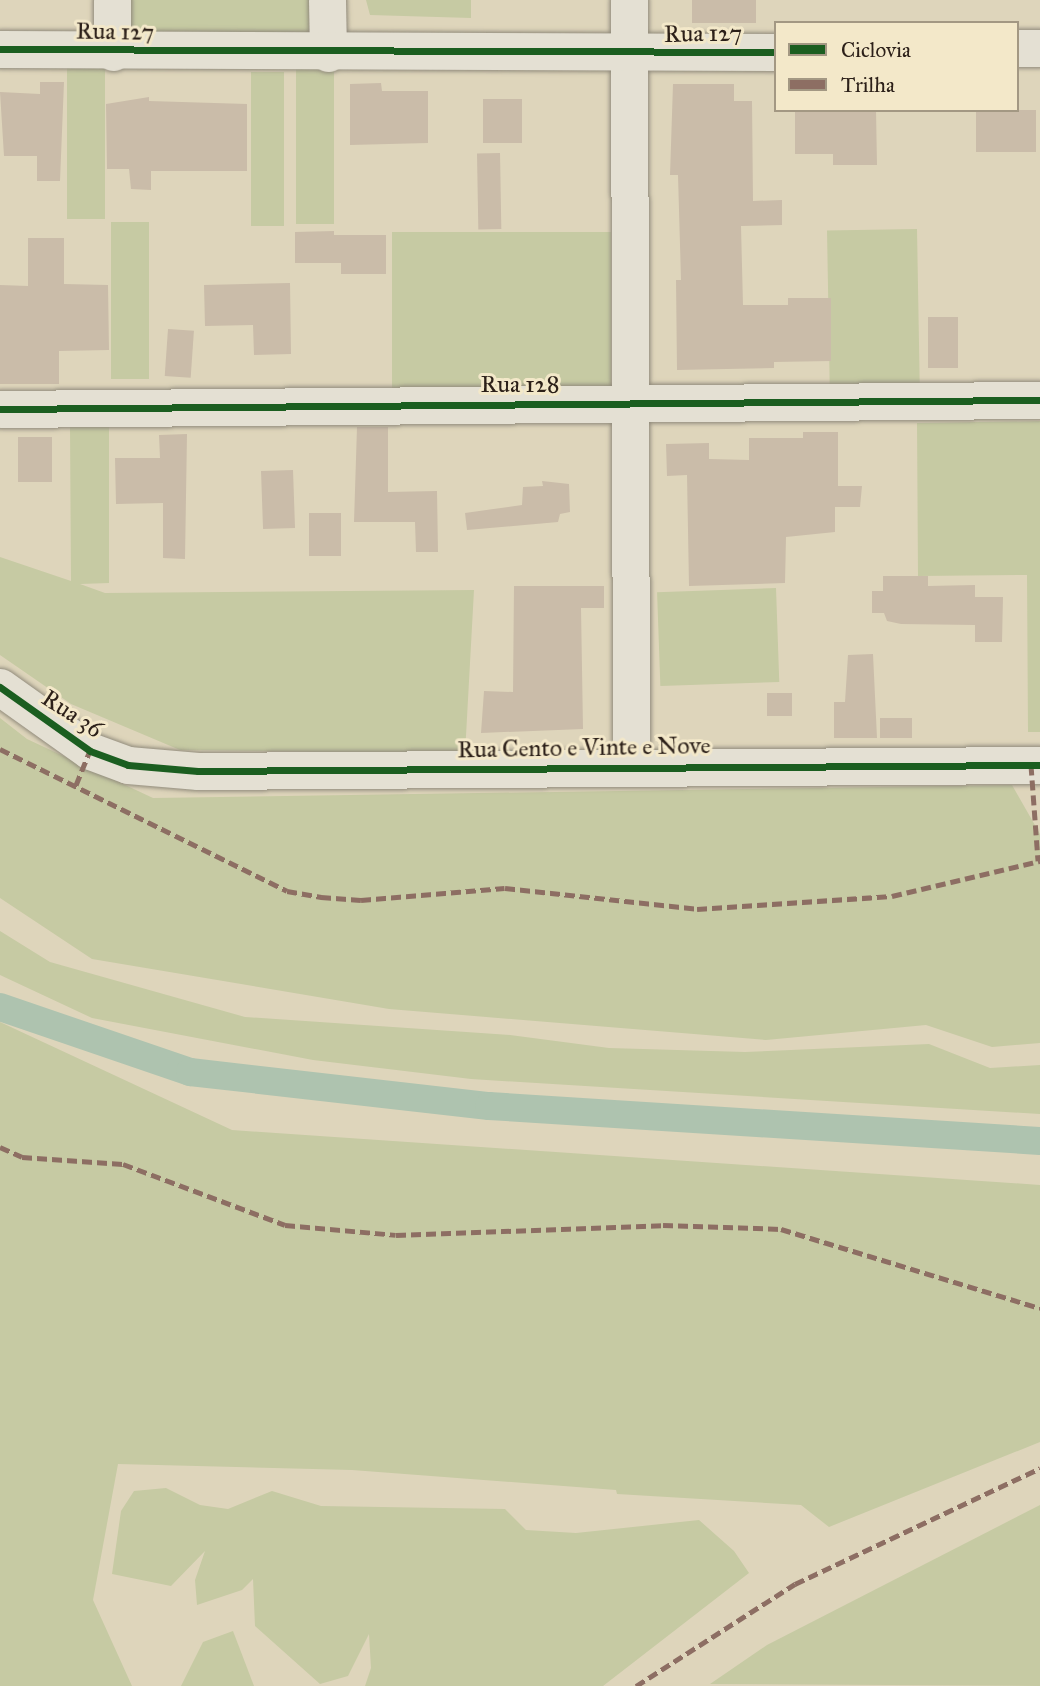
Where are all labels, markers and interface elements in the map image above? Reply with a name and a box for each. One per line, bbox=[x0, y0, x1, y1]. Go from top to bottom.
street label: Rua 127 bbox=[76, 17, 154, 47]
street label: Rua 127 bbox=[664, 19, 742, 49]
legend bbox=[774, 21, 1019, 112]
text: Ciclovia bbox=[841, 37, 911, 63]
text: Trilha bbox=[841, 72, 895, 98]
street label: Rua 128 bbox=[481, 371, 559, 399]
street label: Rua 36 bbox=[36, 684, 108, 744]
street label: Rua Cento e Vinte e Nove bbox=[457, 731, 711, 765]

